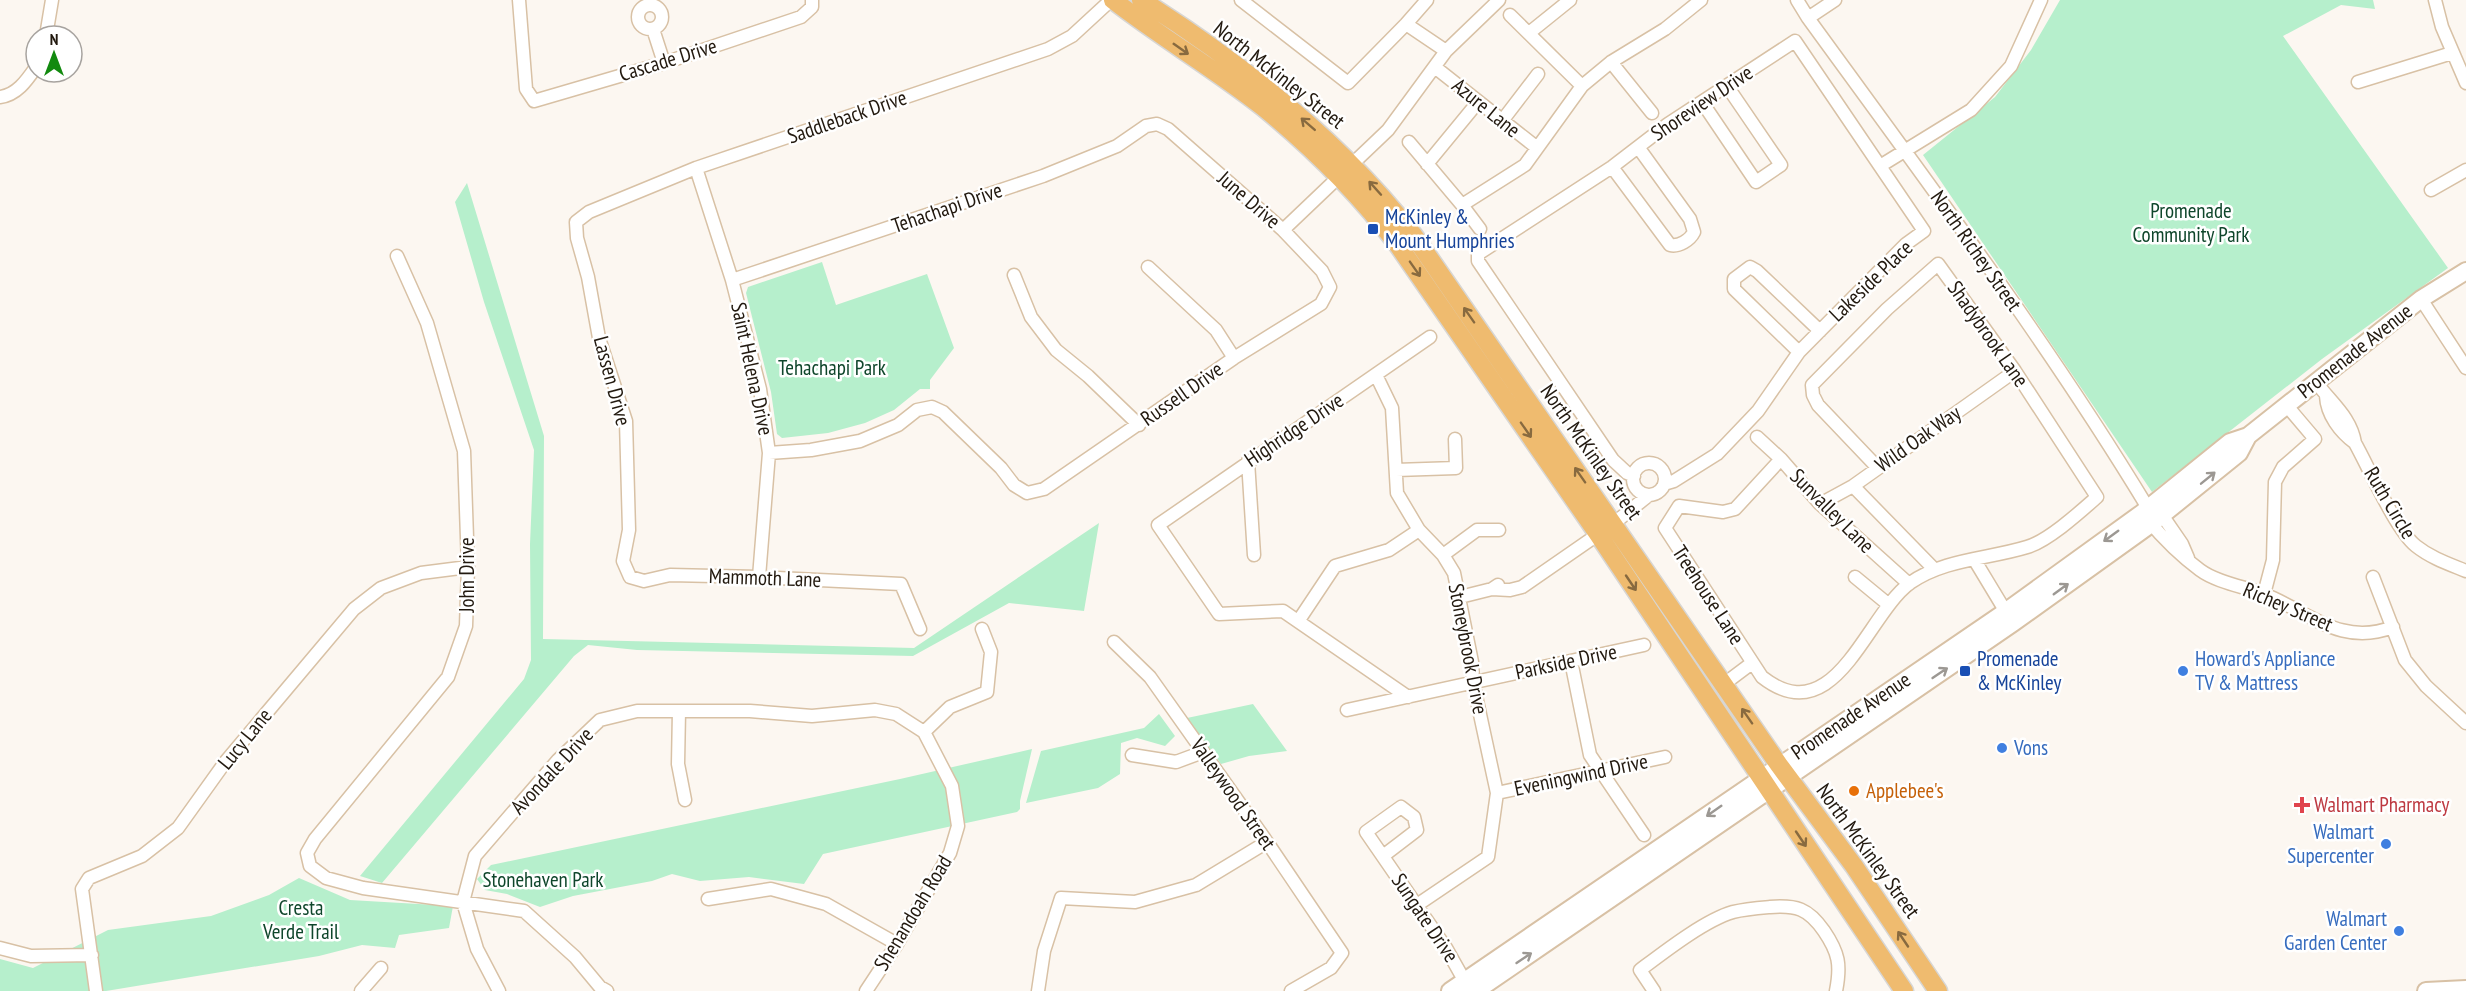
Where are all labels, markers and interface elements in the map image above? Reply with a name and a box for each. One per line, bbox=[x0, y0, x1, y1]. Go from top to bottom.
street label: North McKinley Street bbox=[1208, 15, 1351, 134]
north arrow bbox=[24, 24, 84, 84]
text: N bbox=[50, 29, 58, 49]
street label: Cascade Drive bbox=[616, 32, 720, 87]
one-way arrow bbox=[1173, 43, 1189, 55]
street label: Shoreview Drive bbox=[1646, 59, 1758, 147]
street label: Azure Lane bbox=[1447, 72, 1526, 143]
street label: Saddleback Drive bbox=[784, 84, 910, 150]
one-way arrow bbox=[1301, 117, 1316, 131]
street label: June Drive bbox=[1212, 164, 1286, 234]
street label: Tehachapi Drive bbox=[888, 176, 1006, 239]
one-way arrow bbox=[1368, 181, 1382, 196]
street label: North Richey Street bbox=[1925, 185, 2028, 316]
park label: Promenade Community Park bbox=[2133, 197, 2249, 248]
place label: McKinley & Mount Humphries bbox=[1385, 203, 1515, 254]
marker: McKinley & Mount Humphries bbox=[1366, 222, 1380, 236]
street label: Lakeside Place bbox=[1823, 234, 1918, 327]
one-way arrow bbox=[1409, 261, 1421, 277]
street label: Shadybrook Lane bbox=[1942, 275, 2035, 392]
street label: Promenade Avenue bbox=[2292, 297, 2418, 404]
street label: Saint Helena Drive bbox=[725, 300, 780, 438]
one-way arrow bbox=[1463, 307, 1475, 324]
street label: Lassen Drive bbox=[588, 333, 637, 429]
park label: Tehachapi Park bbox=[778, 354, 886, 381]
street label: Russell Drive bbox=[1135, 355, 1228, 432]
street label: North McKinley Street bbox=[1535, 379, 1648, 525]
street label: Highridge Drive bbox=[1239, 387, 1348, 473]
street label: Wild Oak Way bbox=[1870, 399, 1966, 478]
one-way arrow bbox=[1520, 421, 1532, 437]
street label: Ruth Circle bbox=[2358, 462, 2423, 544]
street label: Sunvalley Lane bbox=[1784, 463, 1880, 559]
one-way arrow bbox=[1574, 468, 1586, 484]
one-way arrow bbox=[2200, 472, 2216, 485]
one-way arrow bbox=[2104, 529, 2120, 542]
street label: John Drive bbox=[453, 537, 480, 614]
street label: Treehouse Lane bbox=[1666, 540, 1750, 649]
street label: Mammoth Lane bbox=[708, 562, 822, 593]
one-way arrow bbox=[1625, 574, 1637, 591]
street label: Richey Street bbox=[2239, 576, 2337, 638]
street label: Stoneybrook Drive bbox=[1443, 581, 1494, 716]
one-way arrow bbox=[2052, 583, 2068, 595]
street label: Parkside Drive bbox=[1513, 638, 1619, 685]
place label: Promenade & McKinley bbox=[1977, 645, 2061, 696]
place label: Howard's Appliance TV & Mattress bbox=[2195, 645, 2336, 696]
marker: Promenade & McKinley bbox=[1958, 664, 1972, 678]
marker: Howard's Appliance TV & Mattress bbox=[2176, 664, 2190, 678]
street label: Promenade Avenue bbox=[1786, 666, 1916, 765]
one-way arrow bbox=[1931, 667, 1948, 679]
street label: Lucy Lane bbox=[212, 702, 278, 775]
one-way arrow bbox=[1741, 709, 1753, 725]
street label: Avondale Drive bbox=[504, 721, 599, 820]
street label: Valleywood Street bbox=[1184, 732, 1282, 855]
place label: Vons bbox=[2013, 734, 2048, 761]
marker: Vons bbox=[1995, 741, 2009, 755]
street label: Eveningwind Drive bbox=[1512, 747, 1650, 802]
place label: Applebee's bbox=[1866, 777, 1944, 804]
street label: North McKinley Street bbox=[1811, 778, 1926, 923]
marker: Applebee's bbox=[1847, 784, 1861, 798]
place label: Walmart Pharmacy bbox=[2314, 791, 2449, 818]
marker: Walmart Pharmacy bbox=[2295, 798, 2309, 812]
one-way arrow bbox=[1706, 805, 1722, 817]
place label: Walmart Supercenter bbox=[2287, 818, 2374, 869]
one-way arrow bbox=[1795, 831, 1807, 847]
marker: Walmart Supercenter bbox=[2379, 837, 2393, 851]
street label: Shenandoah Road bbox=[868, 850, 958, 975]
park label: Stonehaven Park bbox=[483, 866, 603, 893]
street label: Sungate Drive bbox=[1386, 868, 1465, 967]
park label: Cresta Verde Trail bbox=[262, 894, 339, 945]
place label: Walmart Garden Center bbox=[2284, 905, 2387, 956]
marker: Walmart Garden Center bbox=[2392, 924, 2406, 938]
one-way arrow bbox=[1897, 931, 1910, 948]
one-way arrow bbox=[1516, 952, 1532, 964]

